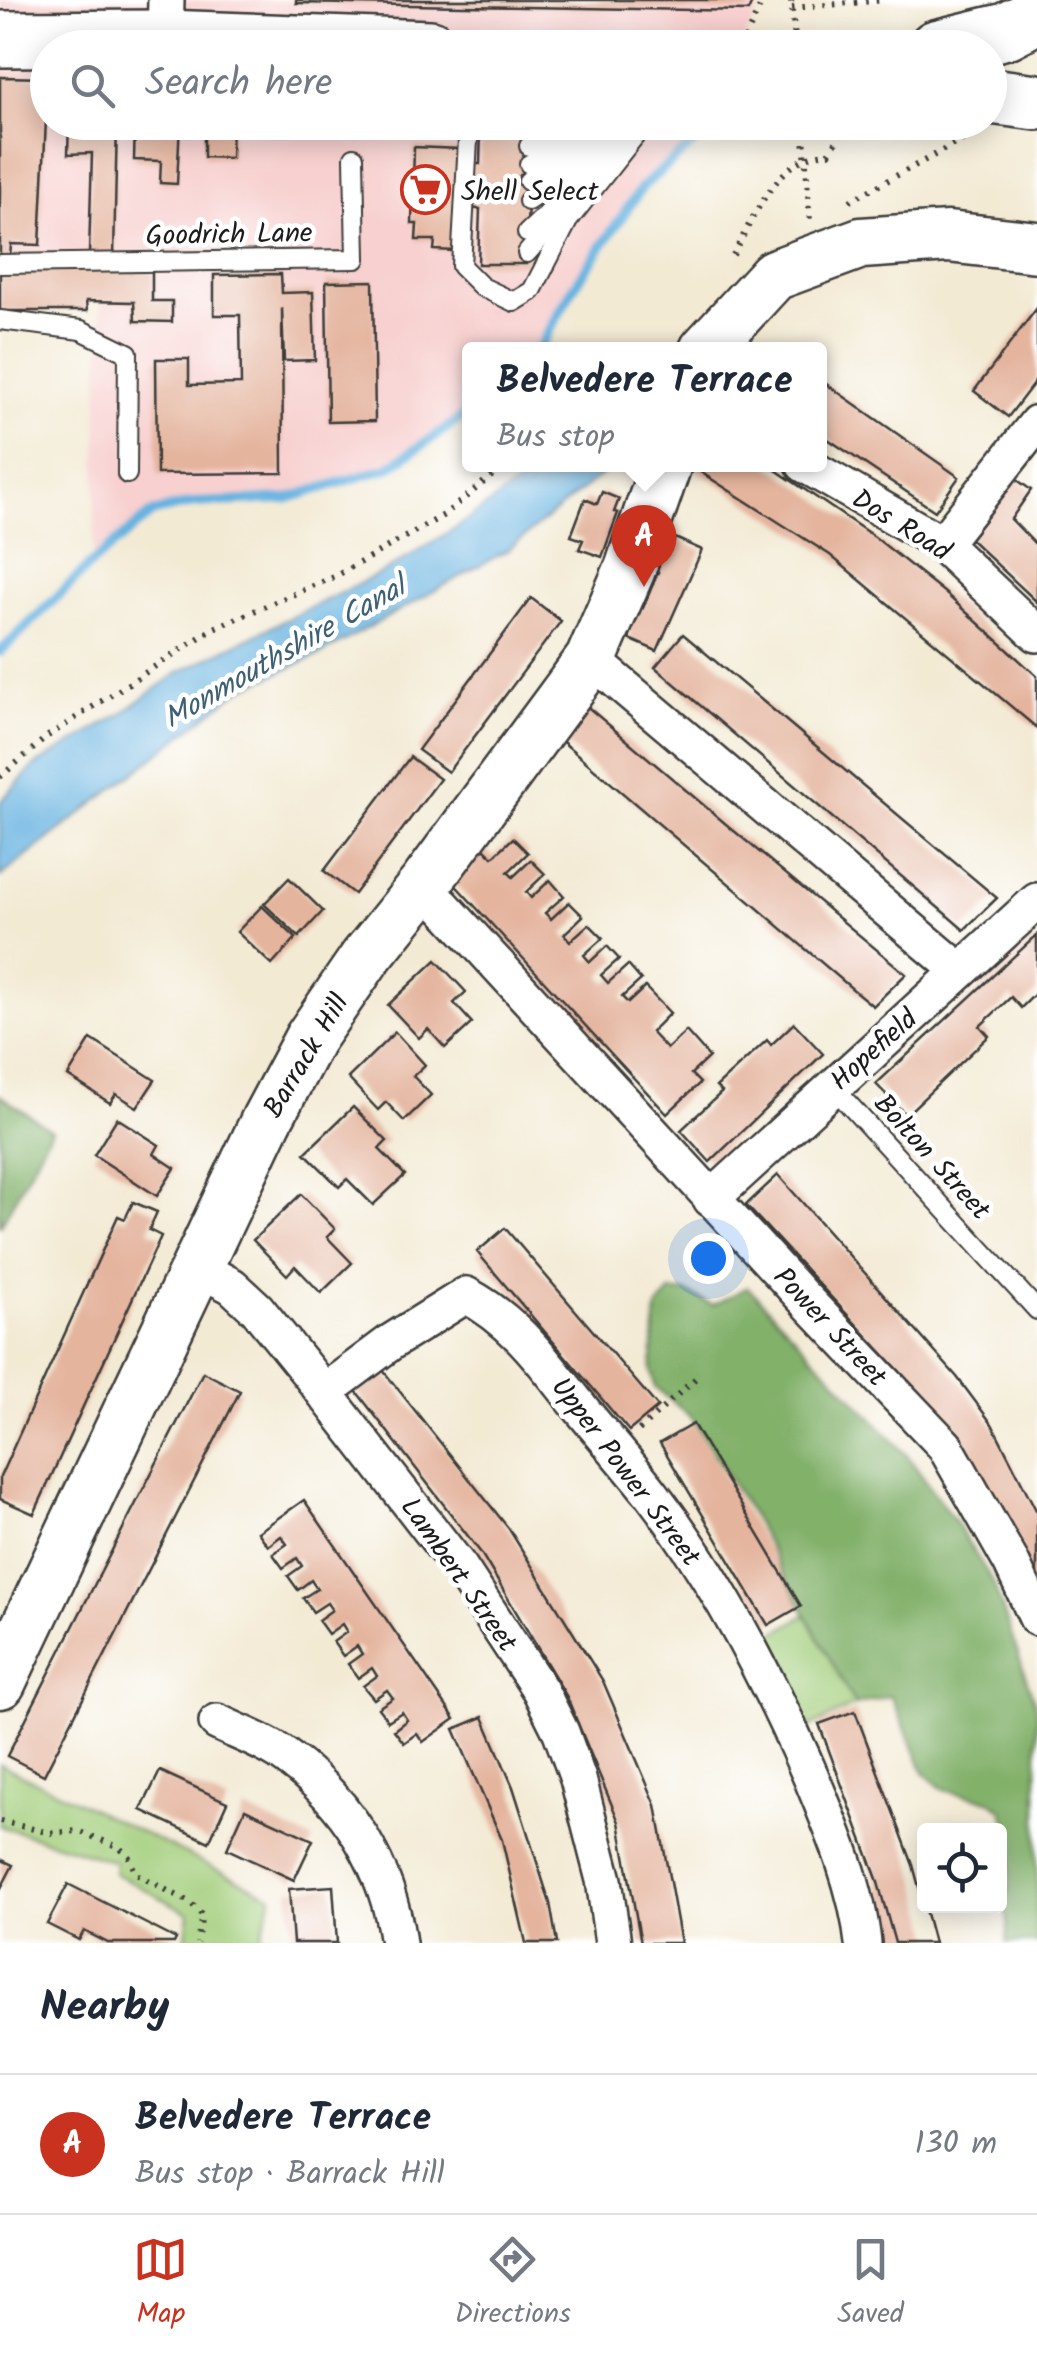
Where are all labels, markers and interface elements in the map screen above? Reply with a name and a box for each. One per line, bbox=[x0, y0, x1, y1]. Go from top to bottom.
search box bbox=[30, 30, 1007, 140]
text: Search here bbox=[145, 55, 332, 115]
icon: search bbox=[65, 58, 120, 113]
supermarket icon: Shell Select bbox=[400, 164, 452, 216]
place label: Shell Select bbox=[461, 170, 600, 215]
street label: Goodrich Lane bbox=[145, 212, 313, 259]
popup bbox=[462, 342, 827, 472]
text: Belvedere Terrace bbox=[496, 352, 793, 412]
text: Bus stop bbox=[496, 412, 614, 463]
street label: Dos Road bbox=[842, 478, 960, 575]
pin: A bbox=[612, 504, 676, 587]
water label: Monmouthshire Canal bbox=[154, 562, 420, 743]
street label: Barrack Hill bbox=[252, 985, 362, 1127]
street label: Hopefield bbox=[820, 998, 930, 1103]
street label: Bolton Street bbox=[862, 1084, 1002, 1232]
your location bbox=[683, 1233, 734, 1284]
street label: Power Street bbox=[761, 1257, 898, 1399]
street label: Upper Power Street bbox=[539, 1368, 712, 1578]
street label: Lambert Street bbox=[388, 1489, 529, 1663]
map controls bbox=[917, 1823, 1007, 1913]
button: locate bbox=[917, 1823, 1007, 1913]
text: Nearby bbox=[40, 1975, 169, 2042]
text: Belvedere Terrace bbox=[135, 2089, 431, 2149]
text: A bbox=[62, 2119, 83, 2170]
text: 130 m bbox=[914, 2119, 997, 2170]
text: Bus stop · Barrack Hill bbox=[135, 2149, 445, 2200]
tab: Map bbox=[133, 2232, 188, 2337]
tab: Directions bbox=[455, 2232, 571, 2337]
tab: Saved bbox=[837, 2232, 904, 2337]

